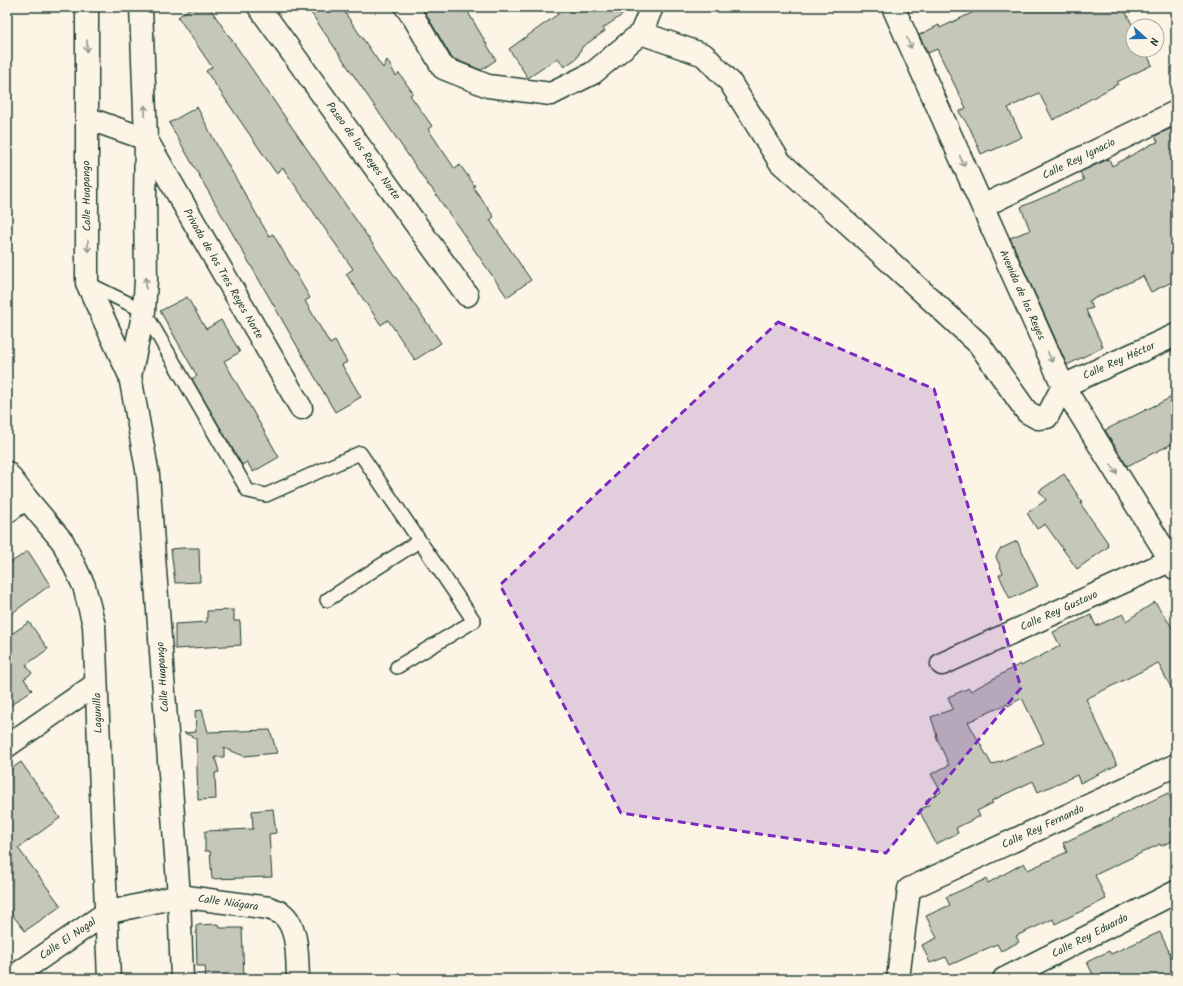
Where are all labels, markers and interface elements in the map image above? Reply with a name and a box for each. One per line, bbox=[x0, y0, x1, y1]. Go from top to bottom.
north arrow bbox=[1125, 18, 1165, 58]
text: N bbox=[1144, 35, 1163, 48]
one-way arrow bbox=[906, 36, 914, 48]
one-way arrow bbox=[83, 39, 91, 52]
street label: Paseo de los Reyes Norte bbox=[321, 98, 405, 204]
one-way arrow bbox=[141, 105, 149, 118]
street label: Calle Rey Ignacio bbox=[1039, 133, 1119, 185]
one-way arrow bbox=[959, 155, 967, 167]
street label: Calle Huapango bbox=[77, 160, 97, 232]
street label: Privada de los Tres Reyes Norte bbox=[178, 205, 268, 343]
one-way arrow bbox=[84, 239, 92, 252]
street label: Avenida de los Reyes bbox=[994, 247, 1050, 344]
one-way arrow bbox=[142, 277, 150, 290]
street label: Calle Rey Héctor bbox=[1080, 336, 1159, 385]
one-way arrow bbox=[1046, 350, 1054, 362]
one-way arrow bbox=[1110, 463, 1118, 474]
street label: Calle Rey Gustavo bbox=[1017, 586, 1101, 636]
street label: Calle Huapango bbox=[152, 641, 174, 713]
street label: Lagunilla bbox=[88, 692, 108, 734]
street label: Calle Rey Fernando bbox=[999, 800, 1087, 854]
street label: Calle Niágara bbox=[197, 890, 259, 916]
street label: Calle Rey Eduardo bbox=[1049, 909, 1131, 963]
street label: Calle El Nogal bbox=[36, 913, 100, 965]

